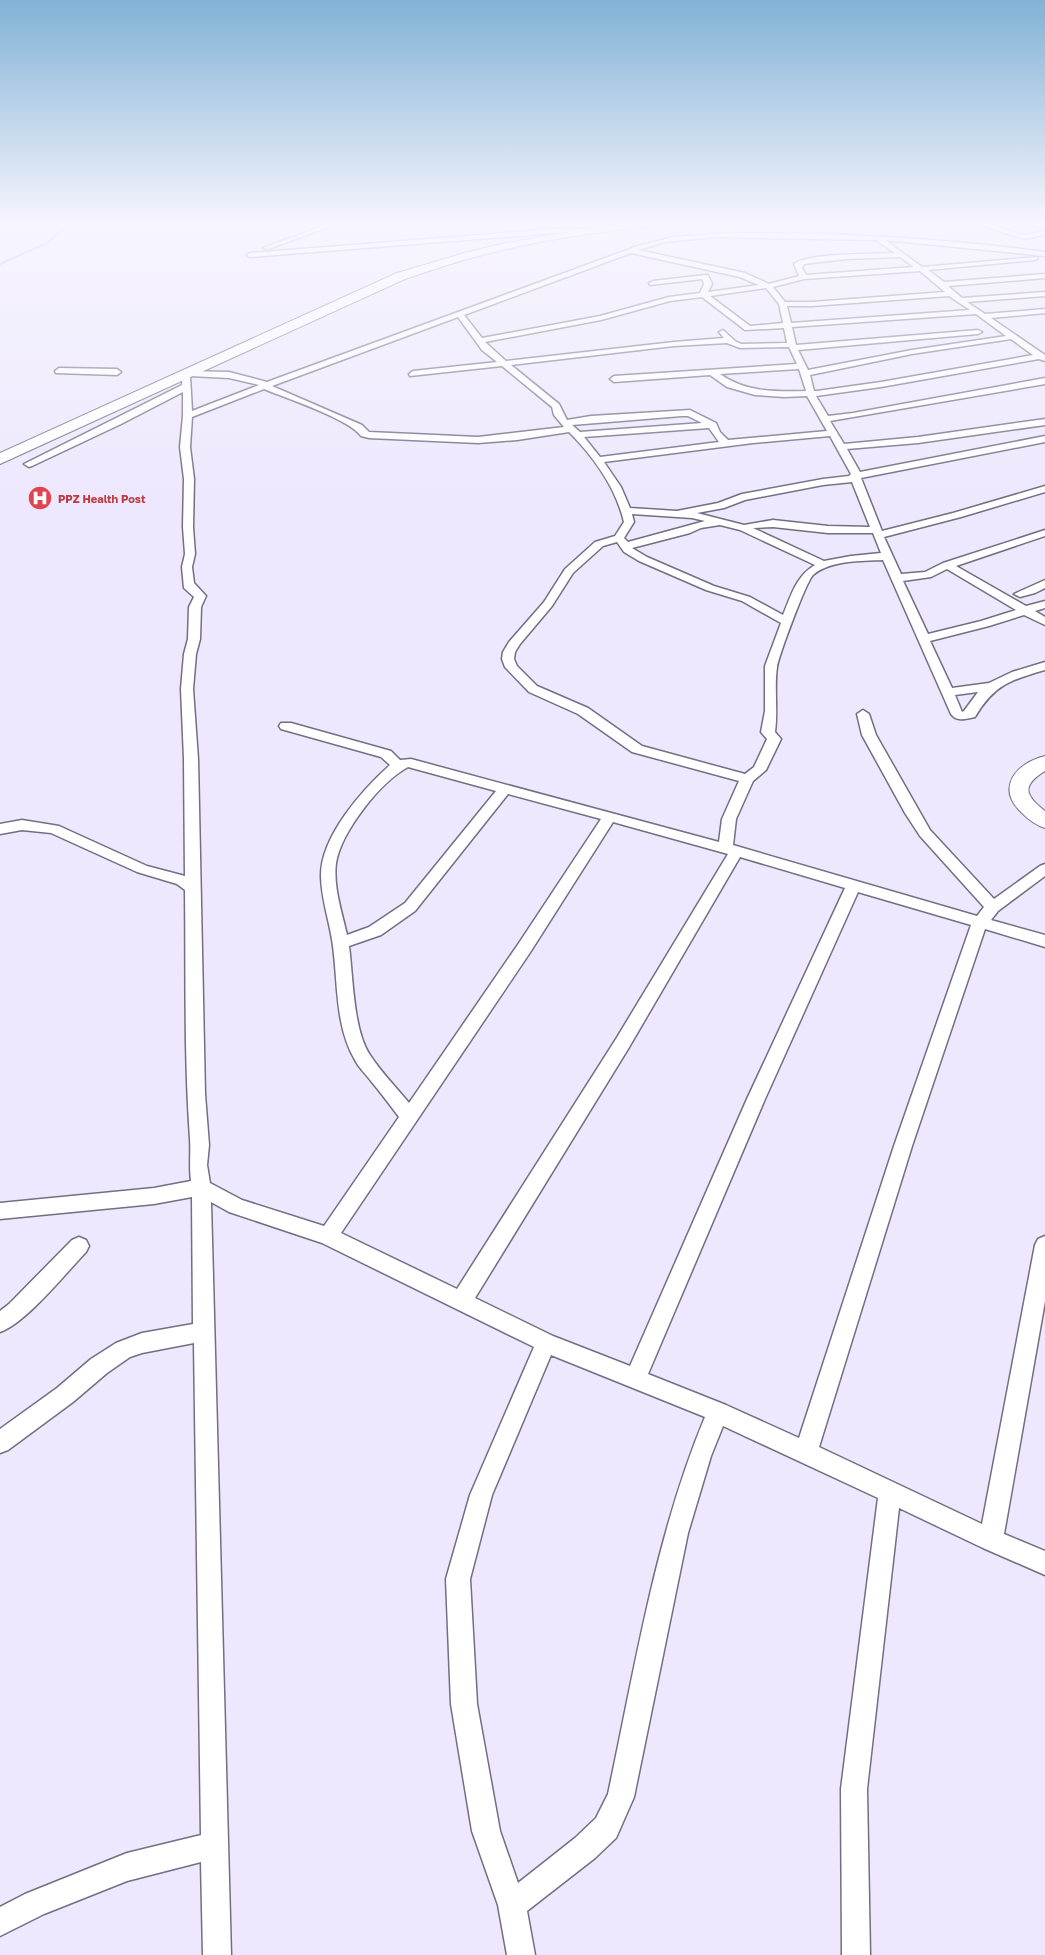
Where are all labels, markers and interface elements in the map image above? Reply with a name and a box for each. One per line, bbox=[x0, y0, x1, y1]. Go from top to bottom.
hospital icon: PPZ Health Post bbox=[27, 485, 53, 511]
place label: PPZ Health Post bbox=[58, 492, 146, 505]

